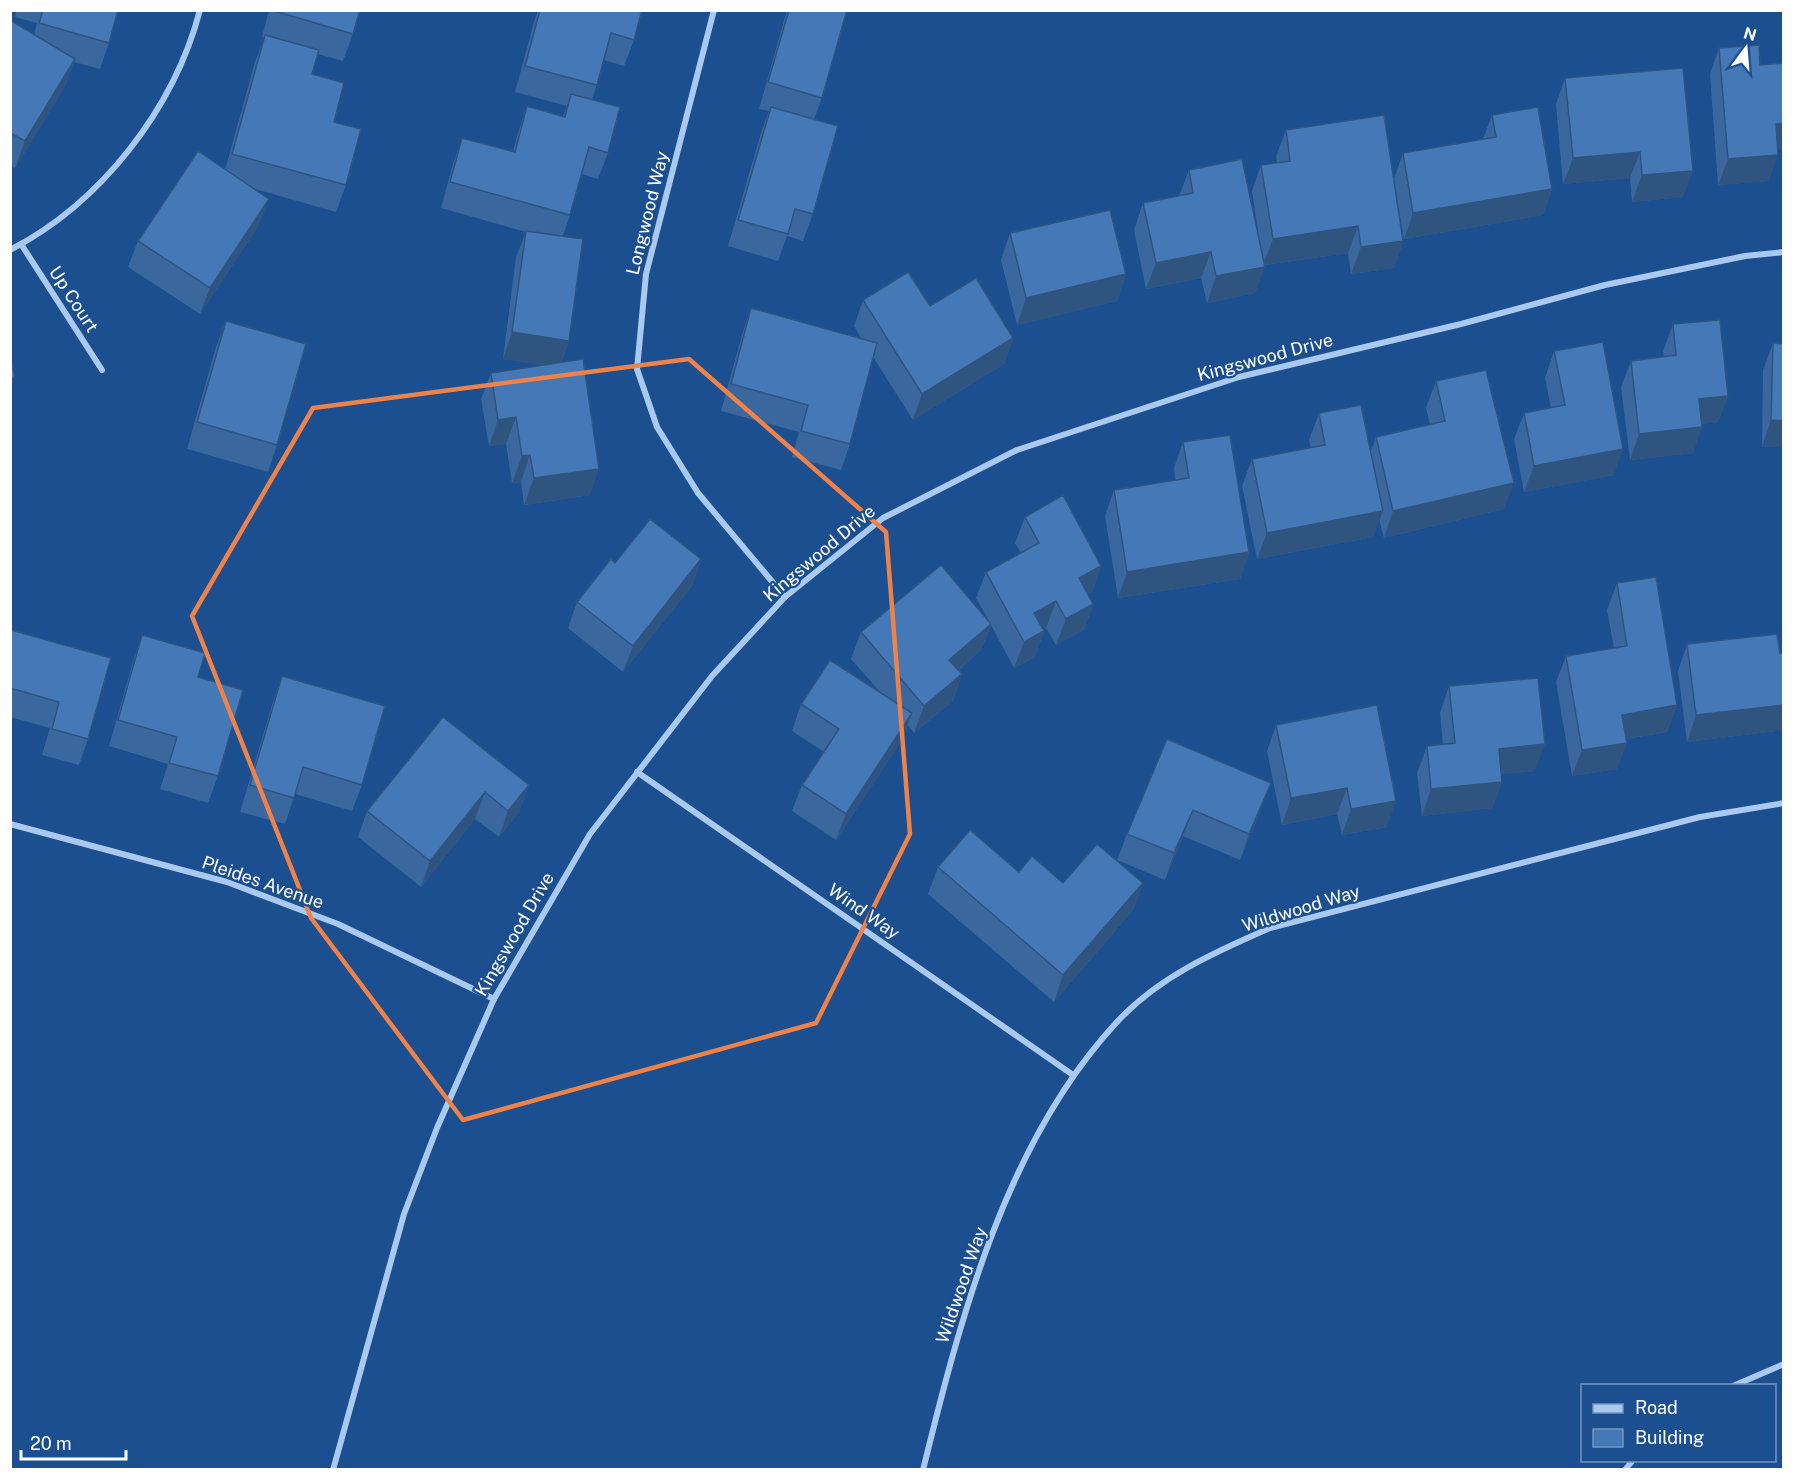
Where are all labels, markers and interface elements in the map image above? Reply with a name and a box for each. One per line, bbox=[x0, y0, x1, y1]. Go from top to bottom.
north arrow bbox=[1716, 18, 1776, 78]
text: N bbox=[1741, 23, 1759, 45]
street label: Longwood Way bbox=[622, 149, 673, 277]
street label: Up Court bbox=[45, 262, 103, 336]
street label: Kingswood Drive bbox=[1195, 329, 1335, 385]
street label: Kingswood Drive bbox=[759, 500, 879, 606]
street label: Pleides Avenue bbox=[199, 851, 327, 913]
street label: Kingswood Drive bbox=[470, 868, 558, 1000]
street label: Wind Way bbox=[824, 879, 904, 943]
street label: Wildwood Way bbox=[1240, 880, 1363, 936]
street label: Wildwood Way bbox=[931, 1224, 991, 1346]
legend bbox=[1581, 1384, 1776, 1462]
text: Road bbox=[1635, 1397, 1678, 1418]
scale bar bbox=[21, 1423, 126, 1461]
text: Building bbox=[1635, 1427, 1704, 1448]
text: 20 m bbox=[30, 1433, 72, 1454]

